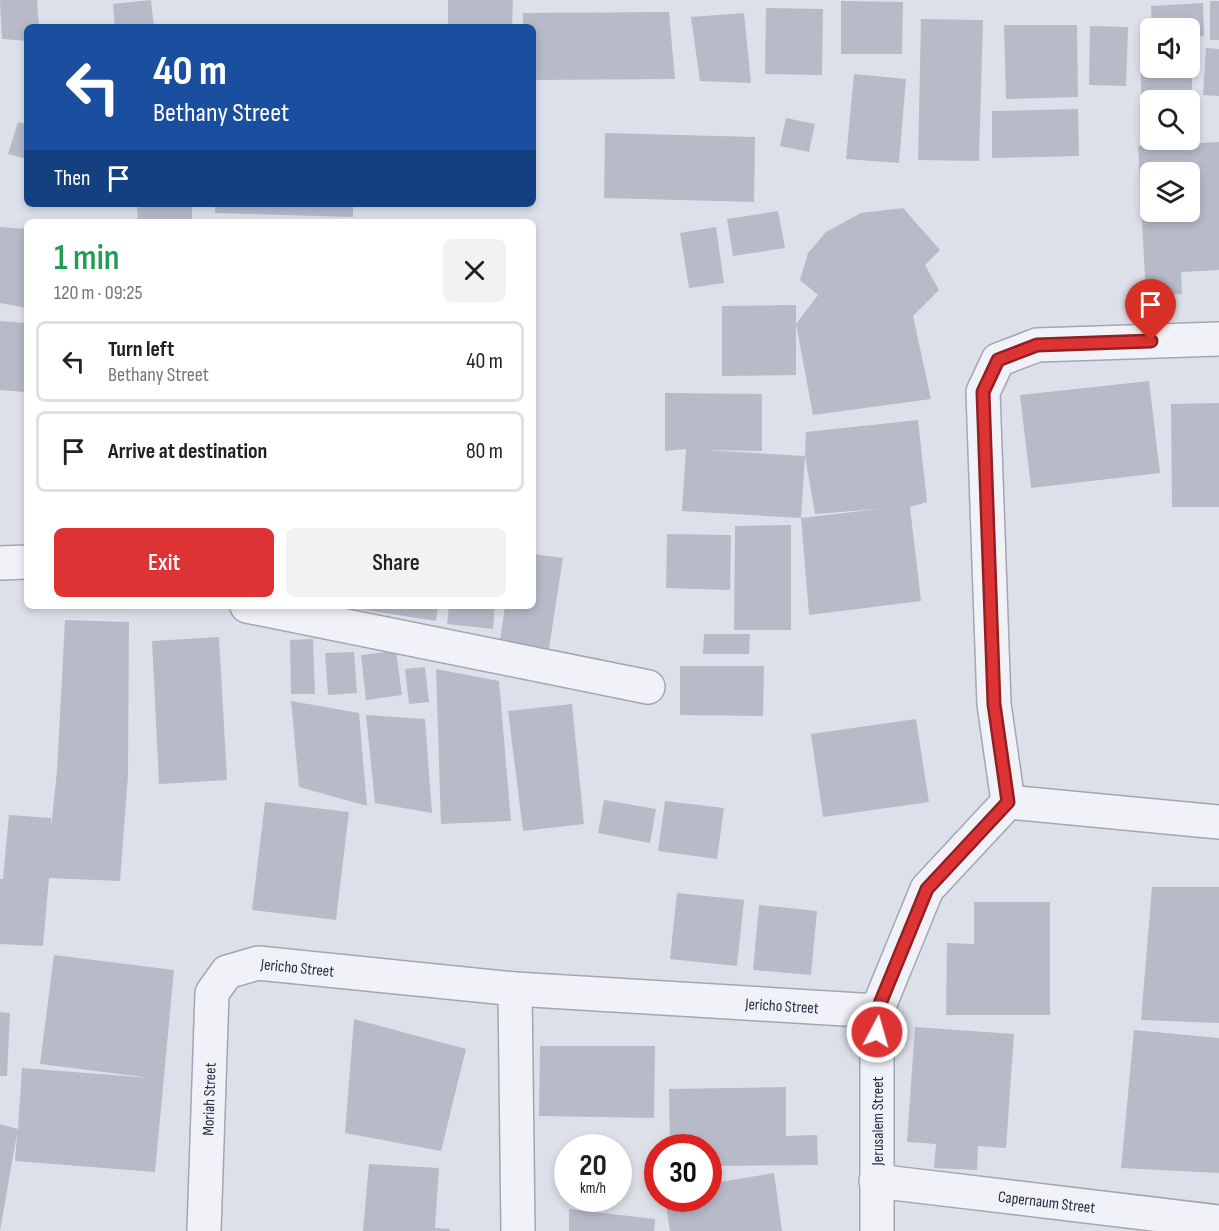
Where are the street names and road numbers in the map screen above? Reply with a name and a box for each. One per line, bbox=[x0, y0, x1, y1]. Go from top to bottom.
street label: Jericho Street bbox=[259, 955, 335, 982]
street label: Jericho Street bbox=[744, 995, 819, 1018]
street label: Moriah Street bbox=[199, 1062, 221, 1136]
street label: Jerusalem Street bbox=[869, 1076, 888, 1166]
street label: Capernaum Street bbox=[997, 1188, 1096, 1218]

